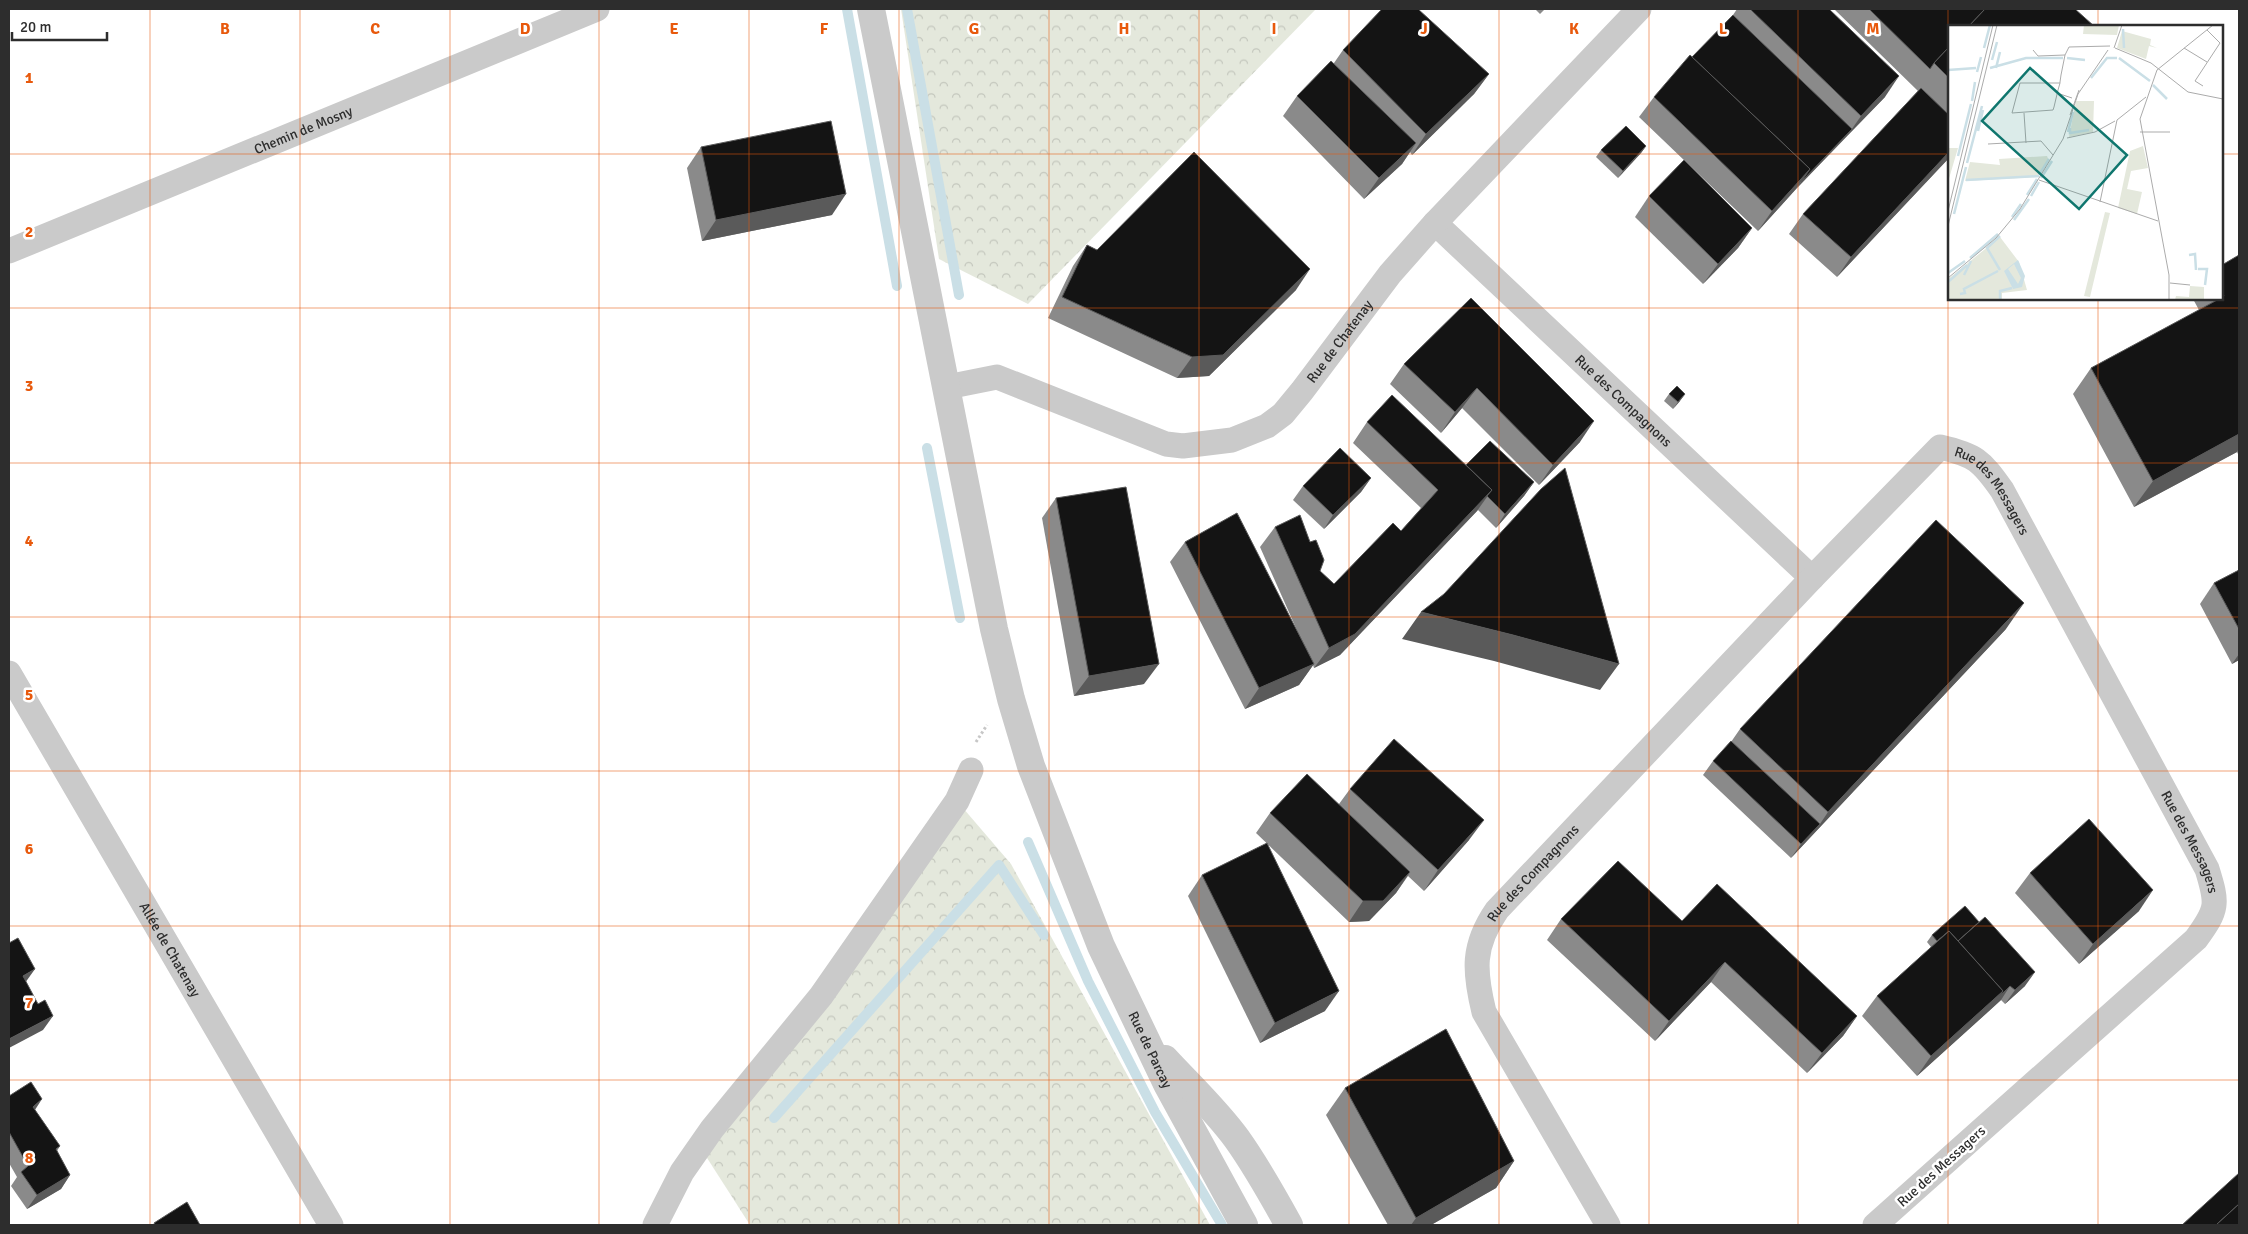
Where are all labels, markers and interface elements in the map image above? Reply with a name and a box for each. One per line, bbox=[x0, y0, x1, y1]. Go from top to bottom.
scale bar bbox=[12, 10, 108, 42]
text: 20 m bbox=[20, 18, 51, 36]
text: B bbox=[220, 19, 230, 39]
text: C bbox=[370, 19, 380, 39]
text: D bbox=[520, 19, 531, 39]
text: E bbox=[669, 19, 679, 39]
text: F bbox=[820, 19, 829, 39]
text: G bbox=[969, 19, 979, 39]
text: H bbox=[1119, 19, 1129, 39]
text: I bbox=[1271, 19, 1277, 39]
text: J bbox=[1420, 19, 1428, 39]
text: K bbox=[1569, 19, 1579, 39]
text: L bbox=[1719, 19, 1728, 39]
text: M bbox=[1866, 19, 1880, 39]
inset map bbox=[1948, 25, 2223, 300]
text: 1 bbox=[25, 68, 34, 88]
street label: Chemin de Mosny bbox=[251, 102, 355, 158]
text: 2 bbox=[25, 222, 33, 242]
street label: Rue de Chatenay bbox=[1303, 296, 1377, 386]
street label: Rue des Compagnons bbox=[1571, 351, 1675, 451]
text: 3 bbox=[25, 376, 33, 396]
street label: Rue des Messagers bbox=[1952, 443, 2033, 538]
text: 4 bbox=[25, 531, 34, 551]
text: 5 bbox=[25, 685, 33, 705]
street label: Rue des Messagers bbox=[2157, 788, 2221, 895]
street label: Rue des Compagnons bbox=[1484, 821, 1583, 925]
text: 6 bbox=[25, 839, 34, 859]
street label: Allée de Chatenay bbox=[136, 899, 204, 1001]
text: 7 bbox=[25, 993, 34, 1013]
street label: Rue de Parcay bbox=[1124, 1009, 1176, 1092]
street label: Rue des Messagers bbox=[1894, 1122, 1989, 1210]
text: 8 bbox=[25, 1148, 34, 1168]

